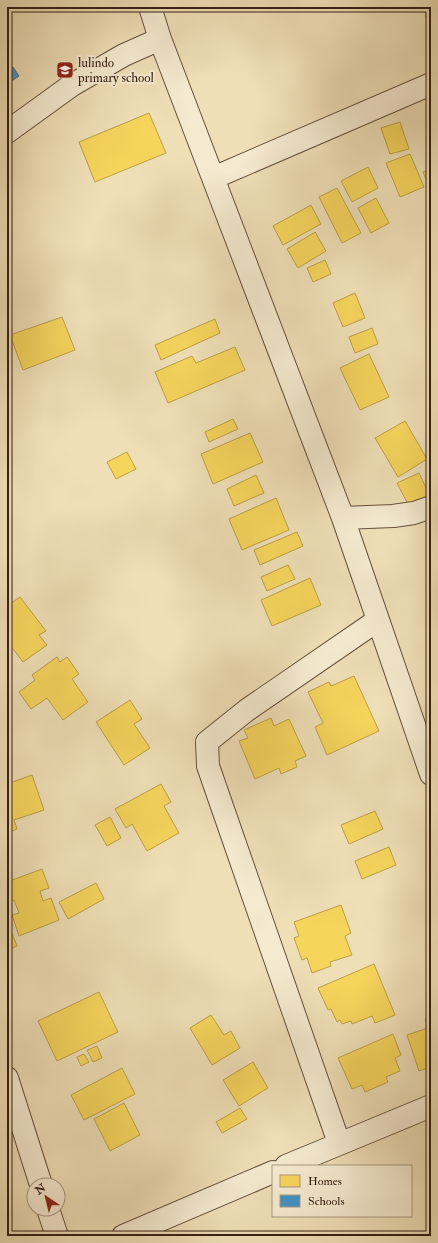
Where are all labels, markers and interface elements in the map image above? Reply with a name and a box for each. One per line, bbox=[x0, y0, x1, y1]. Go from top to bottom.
place label: lulindo primary school bbox=[77, 55, 155, 87]
school or university icon: lulindo primary school bbox=[55, 60, 75, 80]
legend bbox=[272, 1165, 412, 1217]
text: Homes bbox=[308, 1174, 342, 1189]
north arrow bbox=[26, 1177, 66, 1217]
text: N bbox=[32, 1180, 49, 1198]
text: Schools bbox=[308, 1194, 345, 1209]

